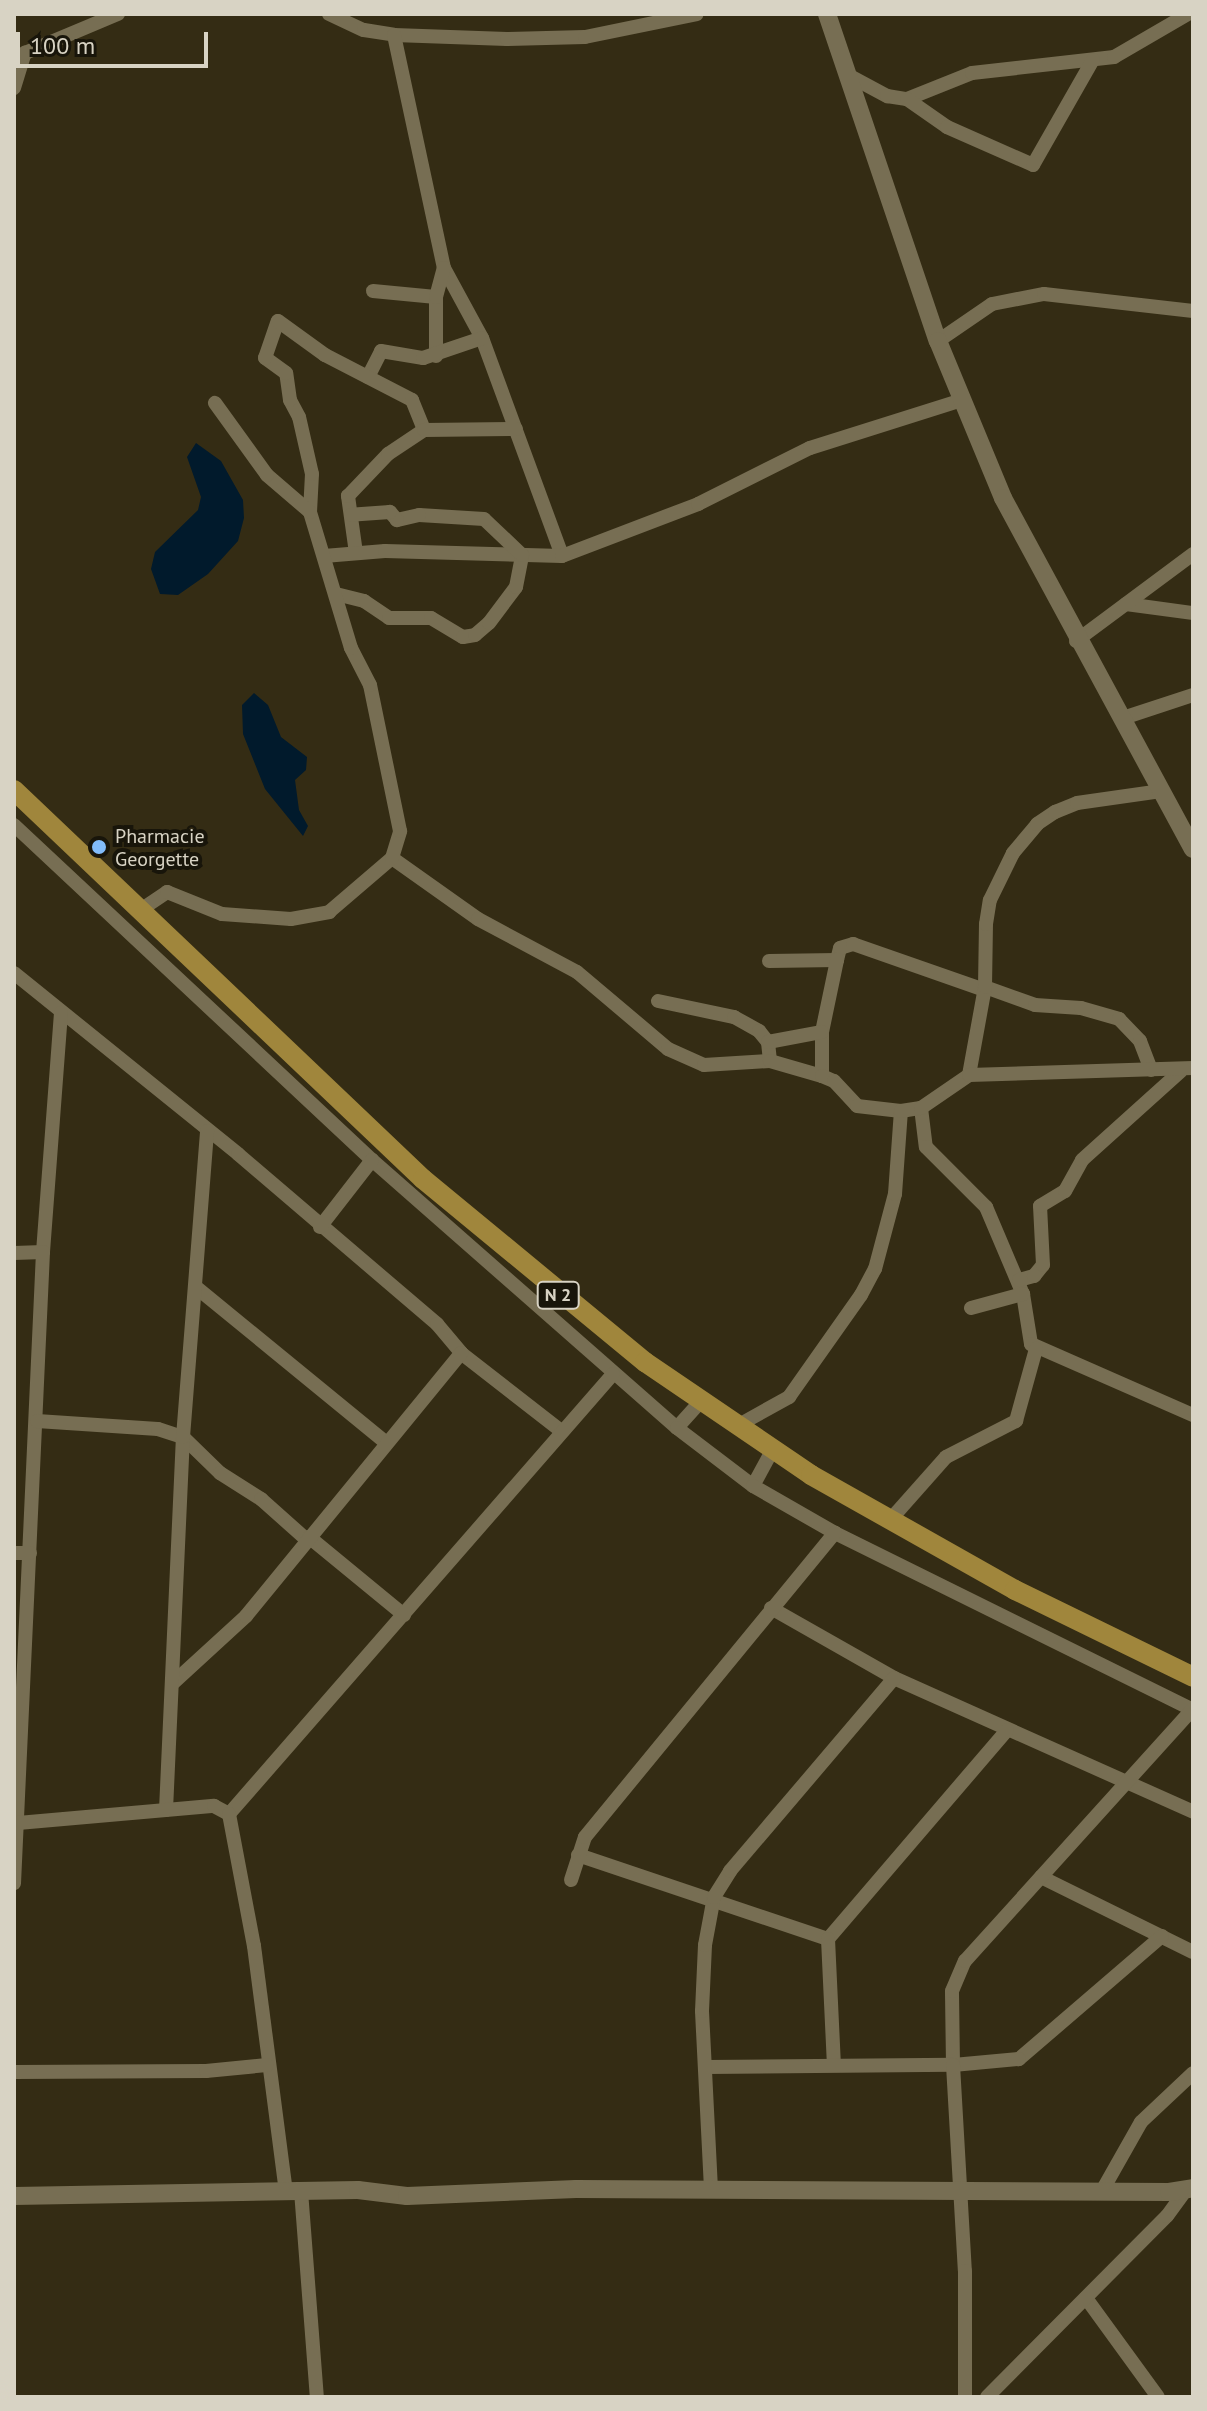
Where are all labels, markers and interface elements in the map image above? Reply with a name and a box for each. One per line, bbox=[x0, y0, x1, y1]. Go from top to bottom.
scale bar bbox=[20, 16, 212, 66]
text: 100 m bbox=[30, 30, 95, 61]
place label: Pharmacie Georgette bbox=[115, 824, 205, 871]
marker: Pharmacie Georgette bbox=[90, 838, 108, 856]
road number: N 2 bbox=[536, 1281, 580, 1309]

